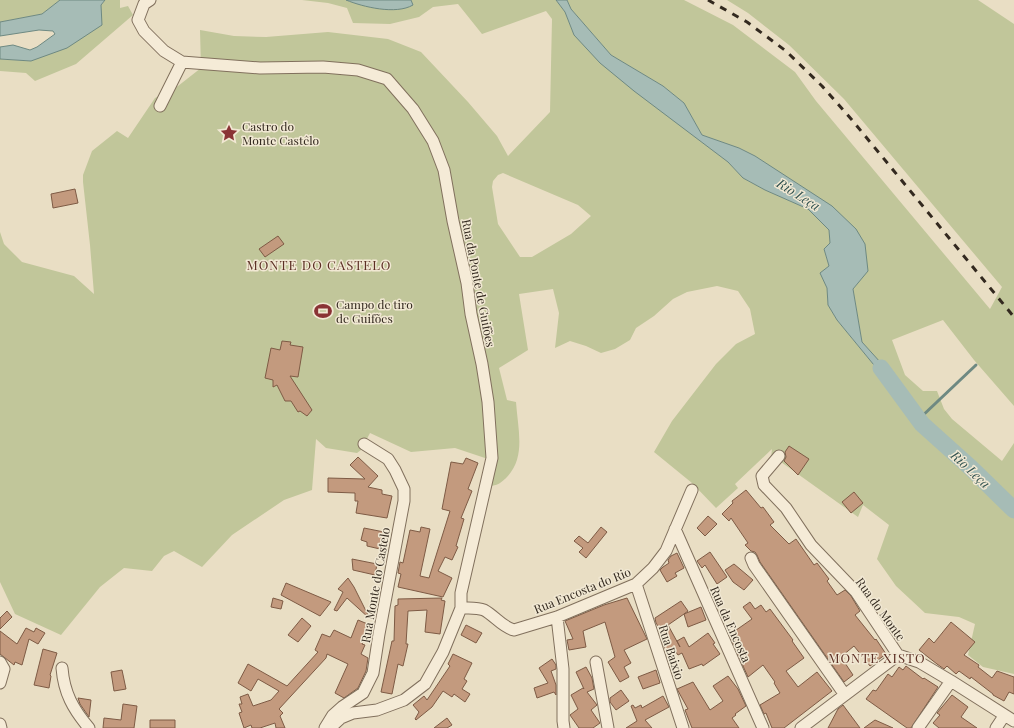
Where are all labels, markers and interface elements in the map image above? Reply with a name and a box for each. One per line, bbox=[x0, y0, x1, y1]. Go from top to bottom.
place label: Castro do Monte Castêlo bbox=[242, 118, 320, 148]
place icon: Castro do Monte Castêlo bbox=[219, 123, 239, 143]
water label: Rio Leça bbox=[773, 174, 824, 214]
street label: Rua da Ponte de Guifões bbox=[459, 218, 499, 348]
district label: MONTE DO CASTELO bbox=[247, 256, 391, 273]
place label: Campo de tiro de Guifões bbox=[336, 296, 413, 326]
sports icon: Campo de tiro de Guifões bbox=[313, 301, 333, 321]
water label: Rio Leça bbox=[947, 446, 994, 492]
street label: Rua Monte do Castelo bbox=[357, 525, 393, 644]
street label: Rua Encosta do Rio bbox=[531, 563, 633, 617]
street label: Rua do Monte bbox=[853, 574, 909, 644]
street label: Rua da Encosta bbox=[707, 583, 755, 665]
street label: Rua Baixio bbox=[656, 622, 689, 682]
district label: MONTE XISTO bbox=[828, 649, 926, 666]

